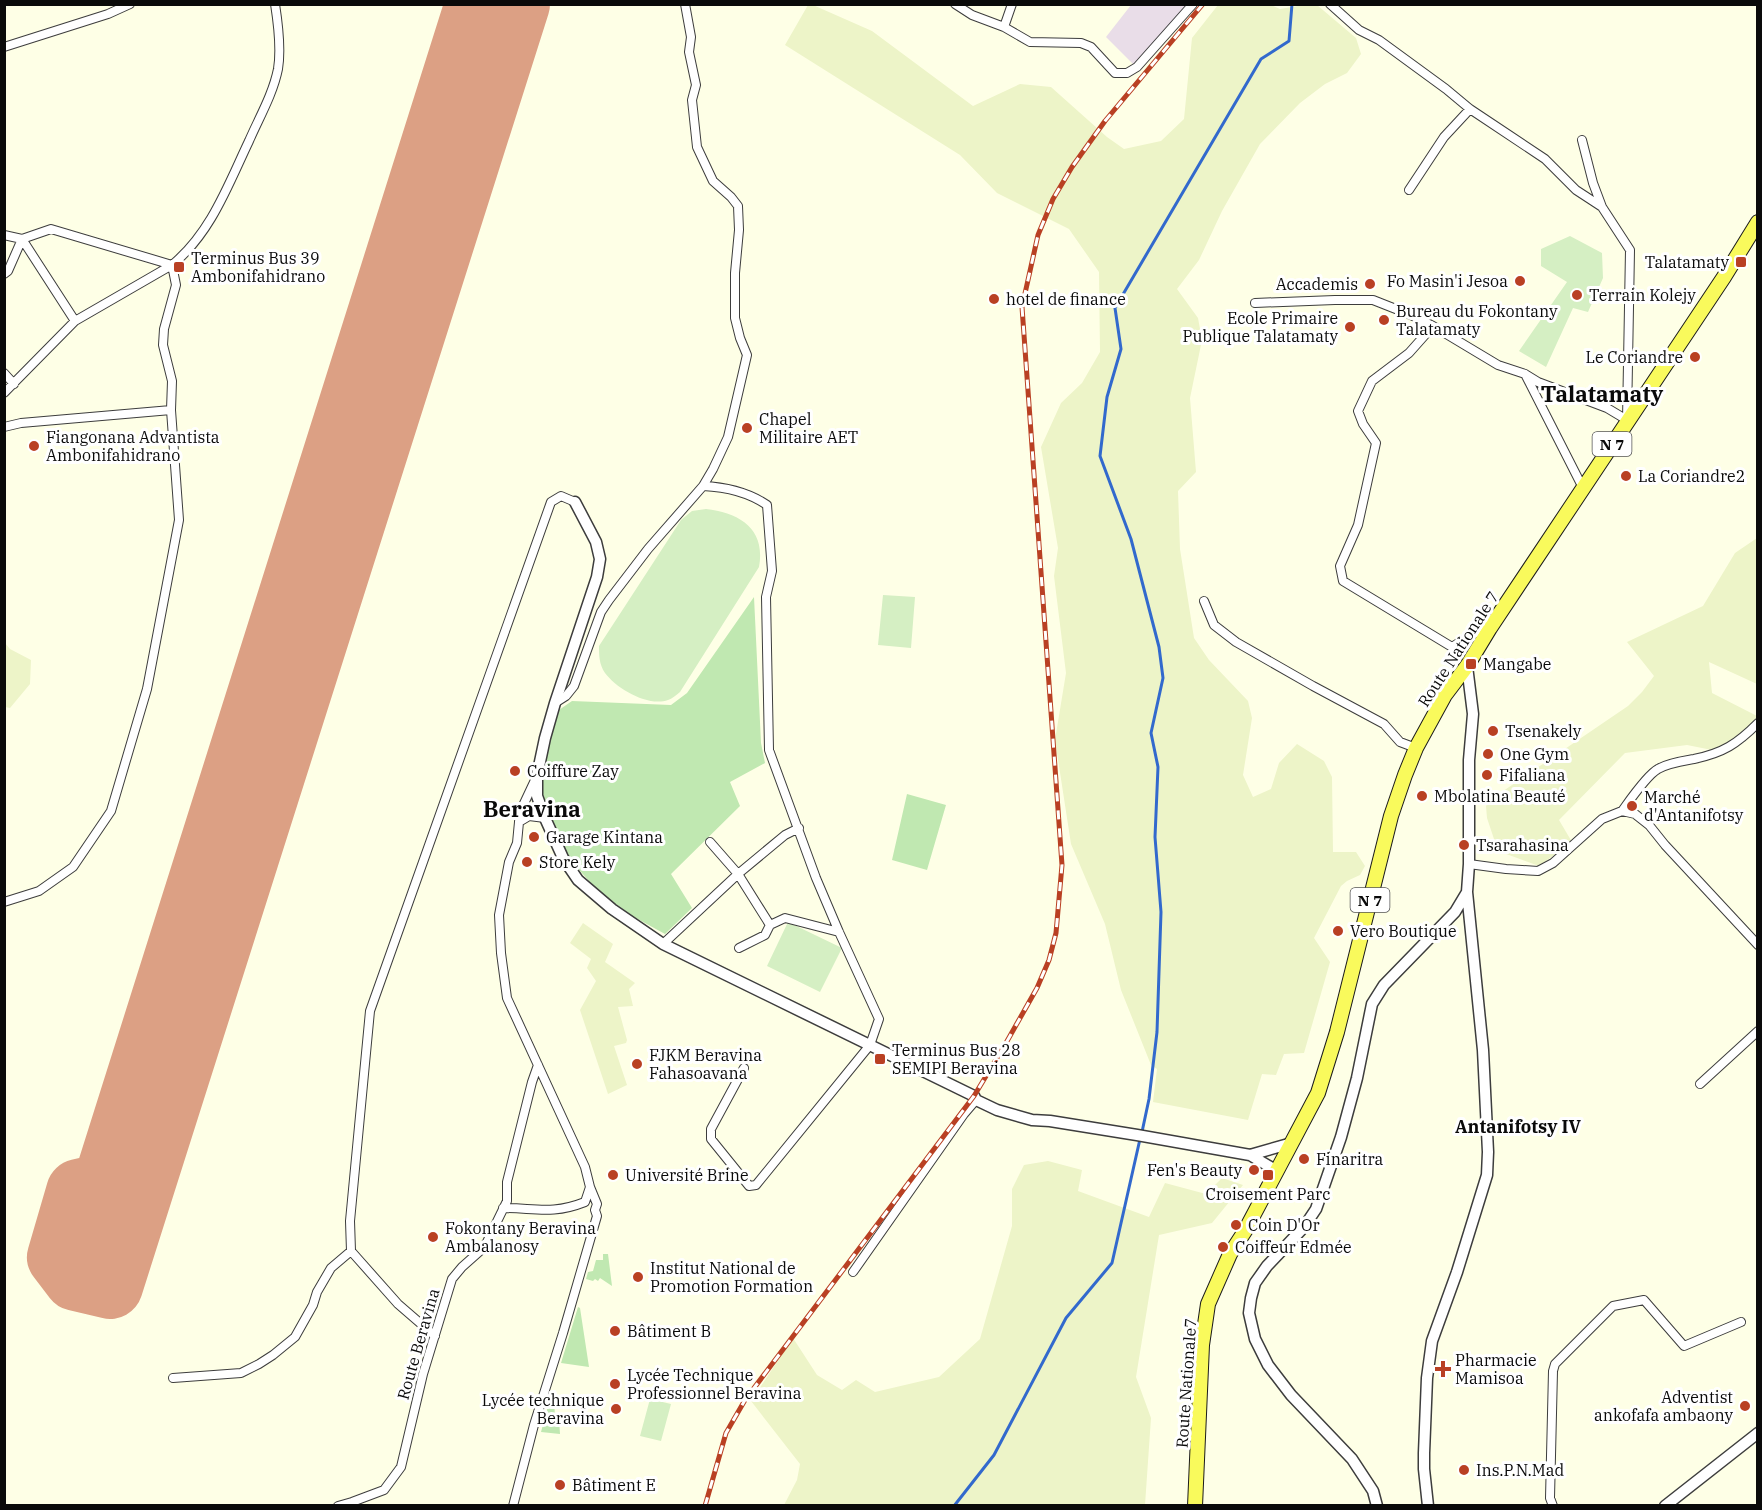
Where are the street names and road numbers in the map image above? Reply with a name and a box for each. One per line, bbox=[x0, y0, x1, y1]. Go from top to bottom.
road number: N 7 bbox=[1592, 432, 1632, 456]
street label: Route Nationale 7 bbox=[1413, 587, 1503, 711]
road number: N 7 bbox=[1350, 888, 1390, 912]
street label: Route Beravina bbox=[393, 1286, 444, 1402]
street label: Route Nationale7 bbox=[1171, 1317, 1201, 1449]

